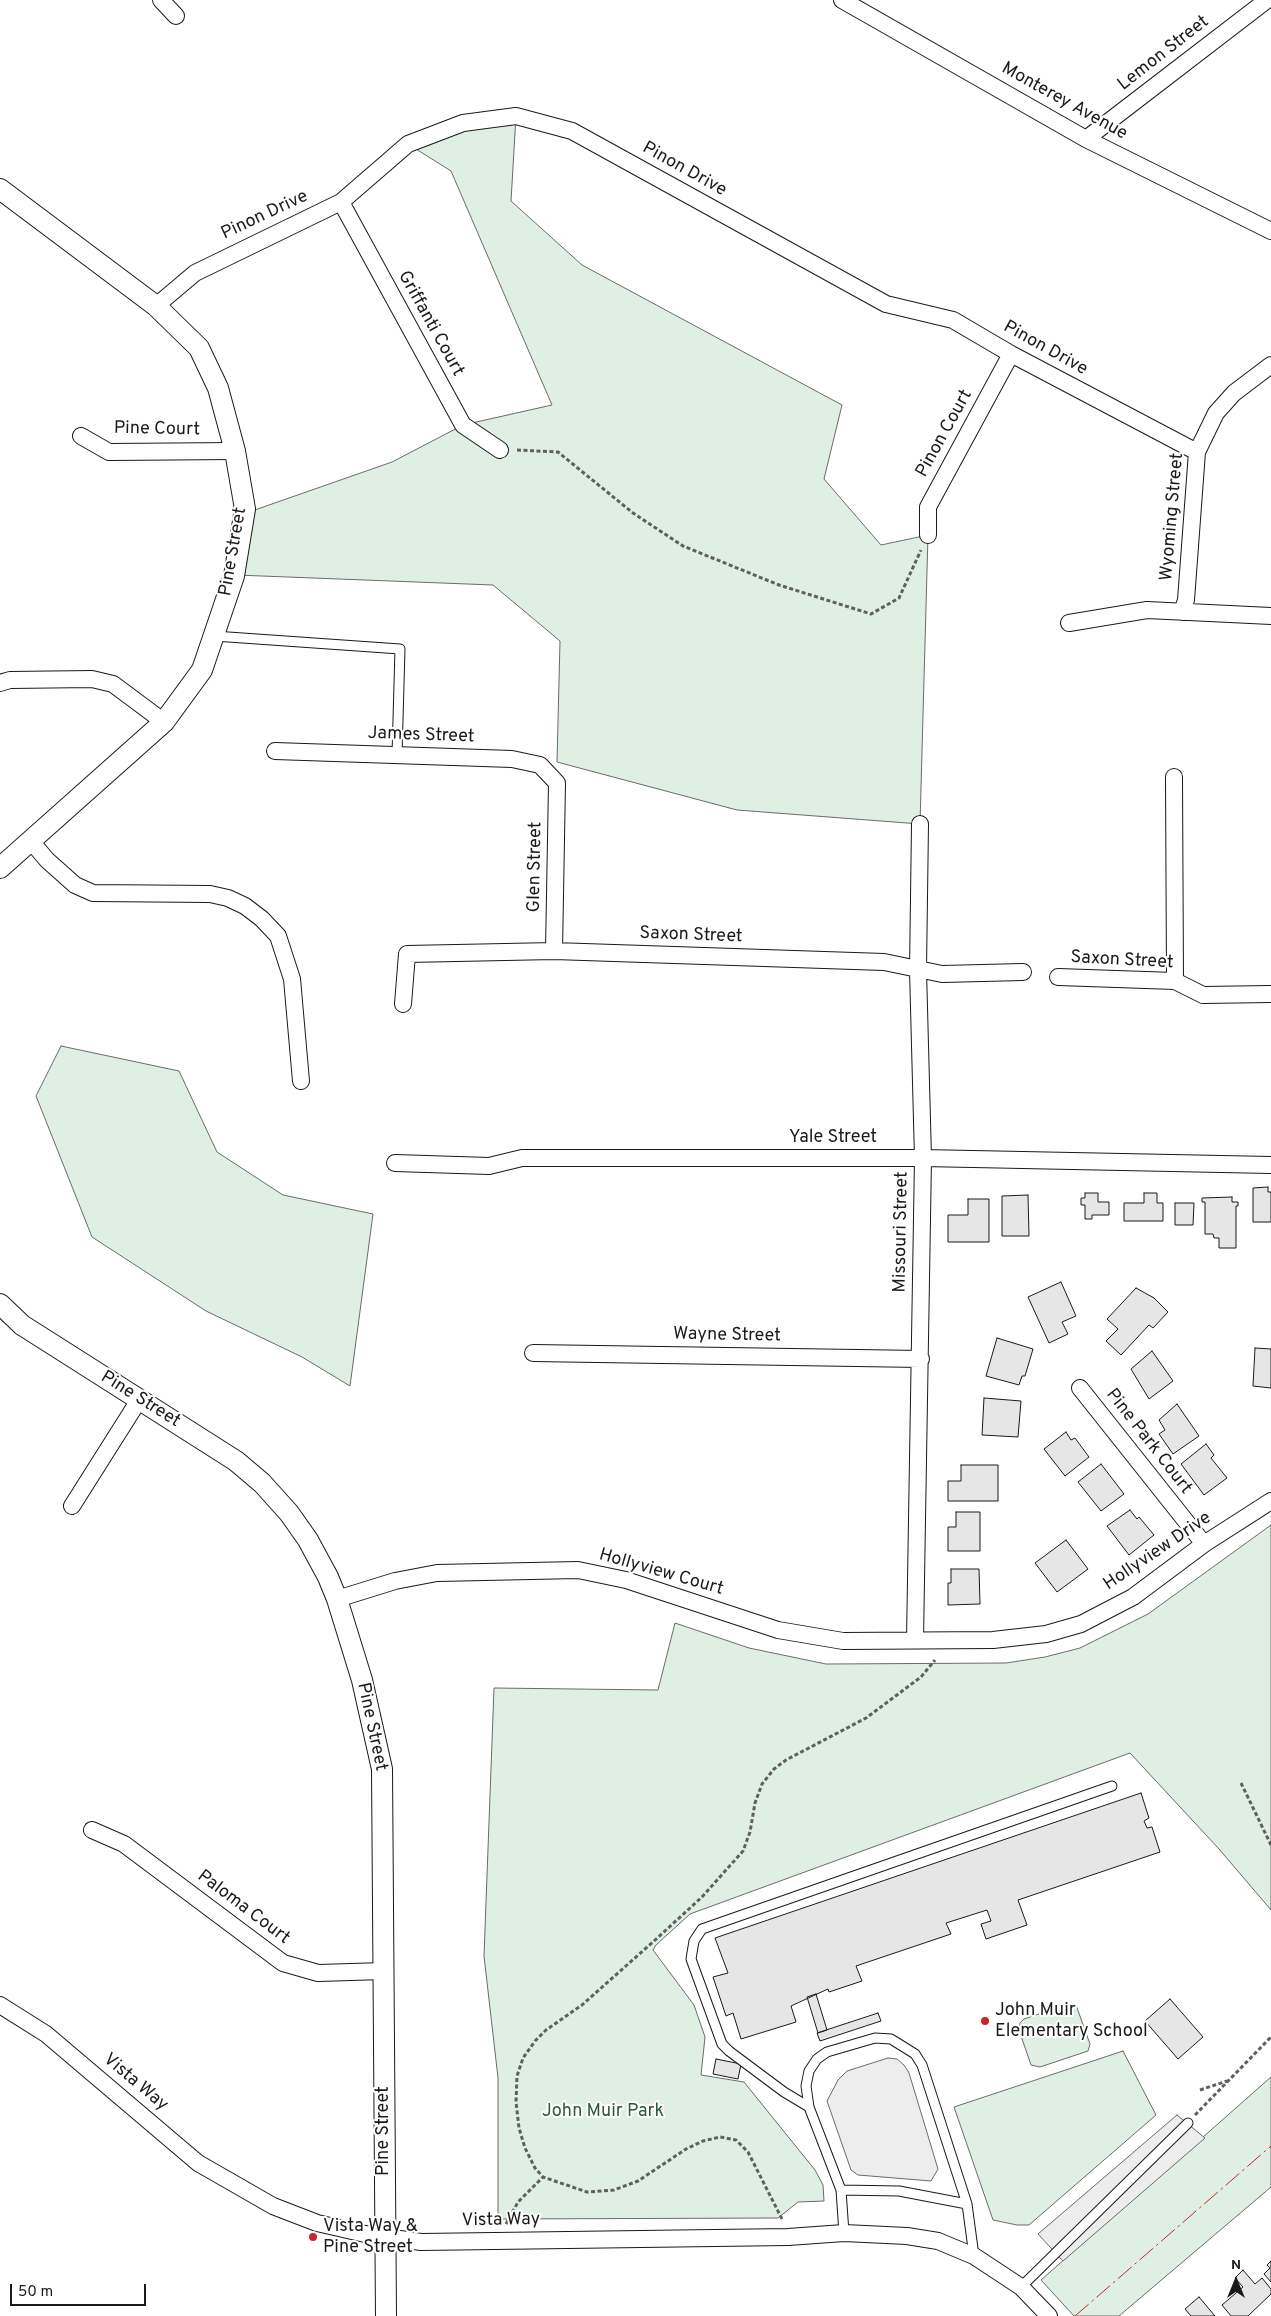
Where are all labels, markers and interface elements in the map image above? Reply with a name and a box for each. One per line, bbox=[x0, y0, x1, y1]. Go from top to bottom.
street label: Lemon Street bbox=[1114, 12, 1214, 96]
street label: Monterey Avenue bbox=[997, 58, 1131, 146]
street label: Pinon Drive bbox=[638, 138, 730, 202]
street label: Pinon Drive bbox=[218, 187, 312, 245]
street label: Griffanti Court bbox=[392, 268, 468, 380]
street label: Pinon Drive bbox=[999, 317, 1091, 381]
street label: Pinon Court bbox=[912, 386, 978, 482]
street label: Pine Court bbox=[114, 418, 200, 442]
street label: Wyoming Street bbox=[1157, 452, 1189, 582]
street label: Pine Street bbox=[216, 506, 252, 598]
street label: James Street bbox=[367, 723, 475, 749]
street label: Glen Street bbox=[524, 821, 548, 913]
street label: Saxon Street bbox=[639, 923, 743, 949]
street label: Saxon Street bbox=[1070, 948, 1174, 974]
street label: Yale Street bbox=[789, 1127, 877, 1149]
street label: Missouri Street bbox=[890, 1171, 914, 1293]
street label: Wayne Street bbox=[673, 1324, 781, 1348]
street label: Pine Street bbox=[96, 1367, 184, 1433]
street label: Pine Park Court bbox=[1100, 1385, 1196, 1499]
street label: Hollyview Drive bbox=[1100, 1508, 1216, 1596]
street label: Hollyview Court bbox=[596, 1545, 726, 1601]
street label: Pine Street bbox=[351, 1681, 391, 1773]
street label: Paloma Court bbox=[192, 1866, 294, 1950]
place label: John Muir Elementary School bbox=[995, 2000, 1148, 2042]
marker: John Muir Elementary School bbox=[979, 2015, 991, 2027]
street label: Vista Way bbox=[98, 2049, 172, 2117]
street label: Pine Street bbox=[373, 2086, 395, 2176]
park label: John Muir Park bbox=[542, 2101, 664, 2123]
street label: Vista Way bbox=[462, 2210, 540, 2232]
place label: Vista Way & Pine Street bbox=[323, 2216, 418, 2258]
marker: Vista Way & Pine Street bbox=[307, 2231, 319, 2243]
north arrow bbox=[1211, 2256, 1261, 2306]
text: N bbox=[1231, 2257, 1241, 2274]
scale bar bbox=[12, 2274, 149, 2306]
text: 50 m bbox=[18, 2283, 53, 2302]

